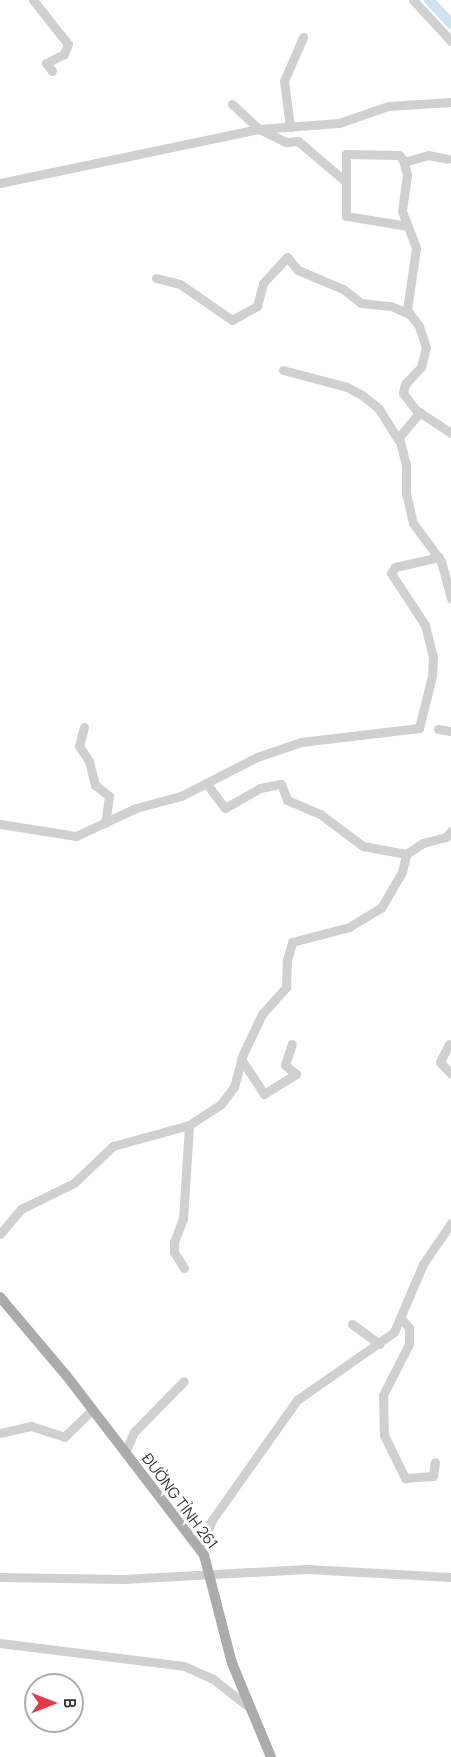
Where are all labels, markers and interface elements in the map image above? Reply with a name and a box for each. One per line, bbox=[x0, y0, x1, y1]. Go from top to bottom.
street label: ĐƯỜNG TỈNH 261 bbox=[138, 1450, 222, 1552]
north arrow bbox=[24, 1673, 84, 1733]
text: B bbox=[59, 1698, 81, 1708]

